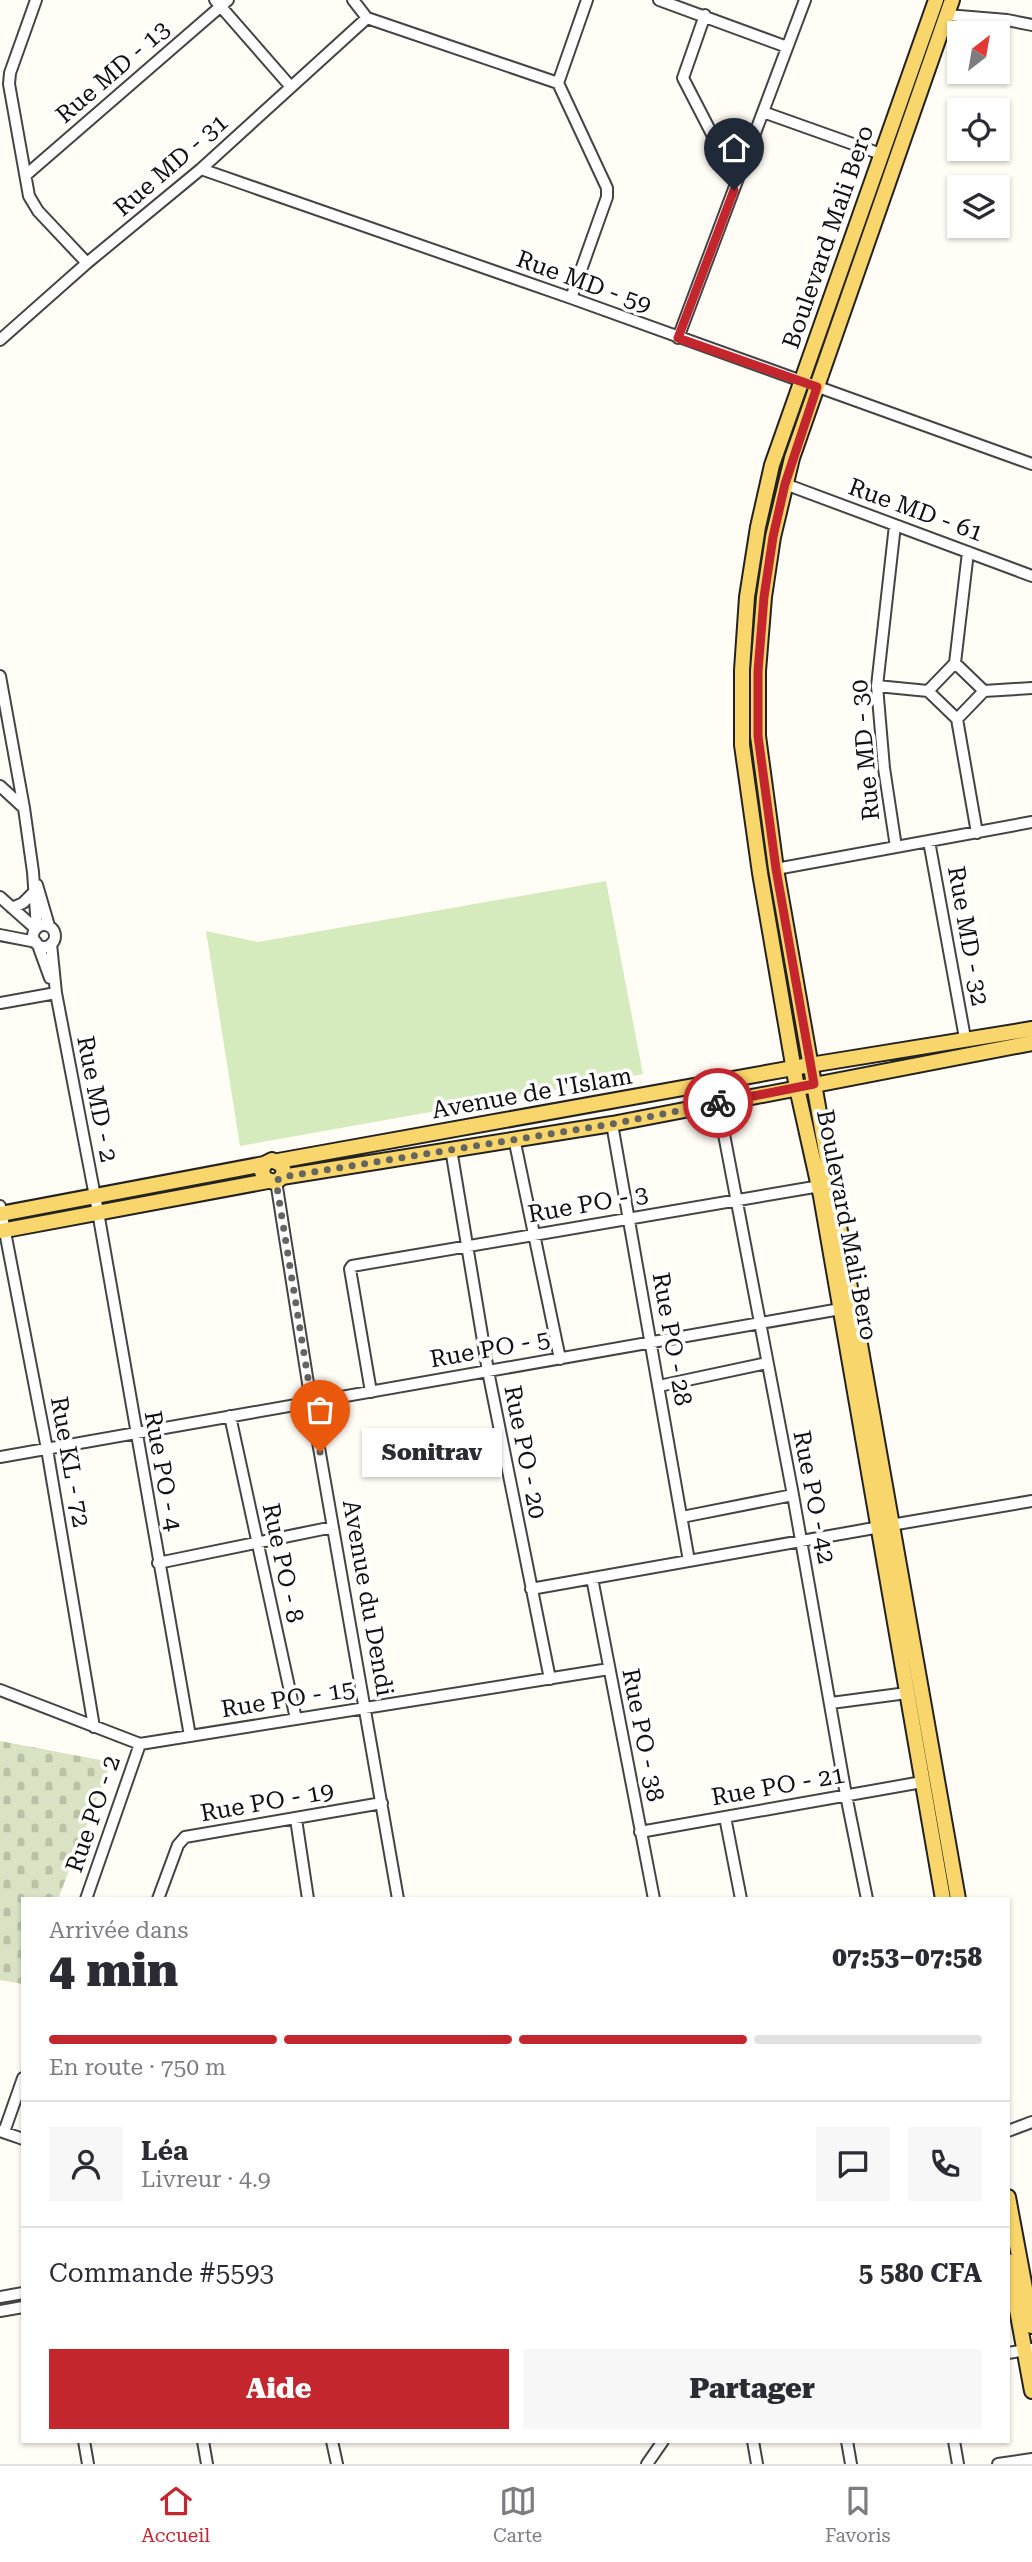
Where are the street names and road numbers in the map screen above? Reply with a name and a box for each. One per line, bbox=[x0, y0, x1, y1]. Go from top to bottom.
street label: Rue MD - 13 bbox=[50, 15, 176, 129]
street label: Rue MD - 31 bbox=[108, 108, 234, 222]
street label: Boulevard Mali Bero bbox=[777, 122, 879, 352]
street label: Rue MD - 59 bbox=[513, 245, 655, 319]
street label: Rue MD - 61 bbox=[845, 473, 987, 547]
street label: Rue MD - 30 bbox=[845, 678, 885, 822]
street label: Rue MD - 32 bbox=[942, 864, 994, 1008]
street label: Rue MD - 2 bbox=[71, 1033, 123, 1165]
street label: Avenue de l'Islam bbox=[430, 1062, 634, 1124]
street label: Boulevard Mali Bero bbox=[811, 1107, 883, 1343]
street label: Rue PO - 3 bbox=[526, 1180, 650, 1228]
street label: Rue PO - 28 bbox=[646, 1270, 698, 1408]
street label: Rue PO - 5 bbox=[428, 1325, 552, 1373]
street label: Rue PO - 20 bbox=[498, 1383, 552, 1521]
street label: Rue KL - 72 bbox=[45, 1394, 95, 1530]
street label: Rue PO - 4 bbox=[139, 1409, 187, 1534]
street label: Rue PO - 42 bbox=[787, 1428, 841, 1566]
street label: Avenue du Dendi bbox=[337, 1498, 399, 1699]
street label: Rue PO - 8 bbox=[257, 1501, 309, 1625]
street label: Rue PO - 38 bbox=[616, 1666, 670, 1804]
street label: Rue PO - 15 bbox=[219, 1675, 357, 1723]
street label: Rue PO - 2 bbox=[60, 1752, 126, 1876]
street label: Rue PO - 21 bbox=[709, 1760, 847, 1812]
street label: Rue PO - 19 bbox=[198, 1776, 336, 1828]

